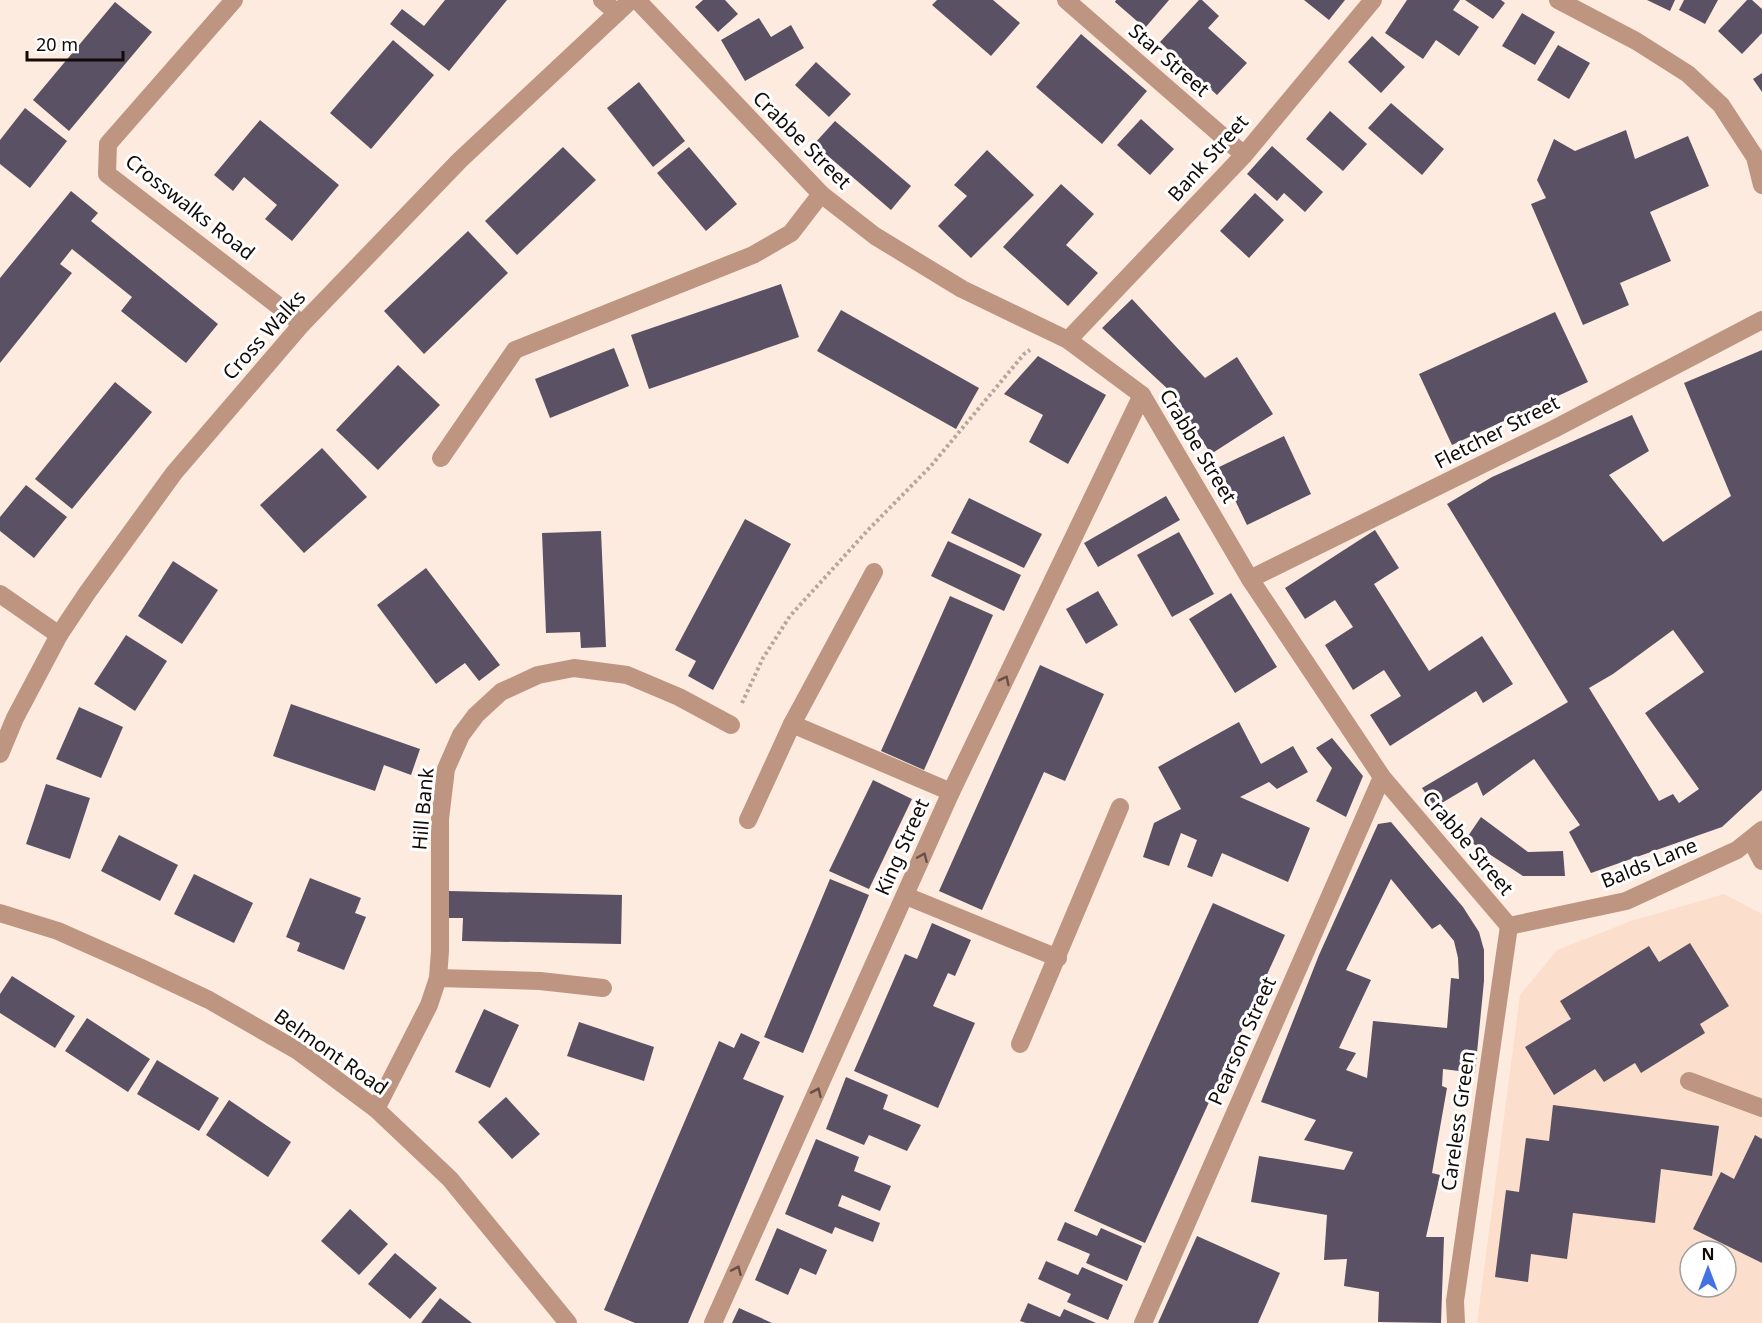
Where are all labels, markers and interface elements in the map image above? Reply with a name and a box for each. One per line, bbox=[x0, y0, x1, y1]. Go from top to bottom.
street label: Star Street bbox=[1123, 17, 1215, 102]
scale bar bbox=[27, 24, 123, 62]
text: 20 m bbox=[36, 32, 78, 56]
street label: Crabbe Street bbox=[747, 85, 857, 195]
street label: Bank Street bbox=[1161, 108, 1254, 207]
street label: Crosswalks Road bbox=[120, 148, 261, 266]
street label: Cross Walks bbox=[216, 284, 311, 385]
street label: Crabbe Street bbox=[1154, 384, 1243, 508]
street label: Fletcher Street bbox=[1430, 389, 1564, 475]
one-way arrow bbox=[998, 675, 1009, 686]
street label: Hill Bank bbox=[405, 766, 440, 851]
street label: Crabbe Street bbox=[1417, 785, 1520, 901]
street label: King Street bbox=[868, 794, 935, 899]
street label: Balds Lane bbox=[1597, 831, 1701, 894]
one-way arrow bbox=[916, 852, 928, 863]
street label: Pearson Street bbox=[1201, 972, 1282, 1109]
street label: Belmont Road bbox=[269, 1002, 394, 1101]
street label: Careless Green bbox=[1434, 1049, 1481, 1193]
one-way arrow bbox=[810, 1087, 822, 1098]
north arrow bbox=[1678, 1239, 1738, 1299]
text: N bbox=[1701, 1243, 1715, 1265]
one-way arrow bbox=[730, 1265, 742, 1276]

